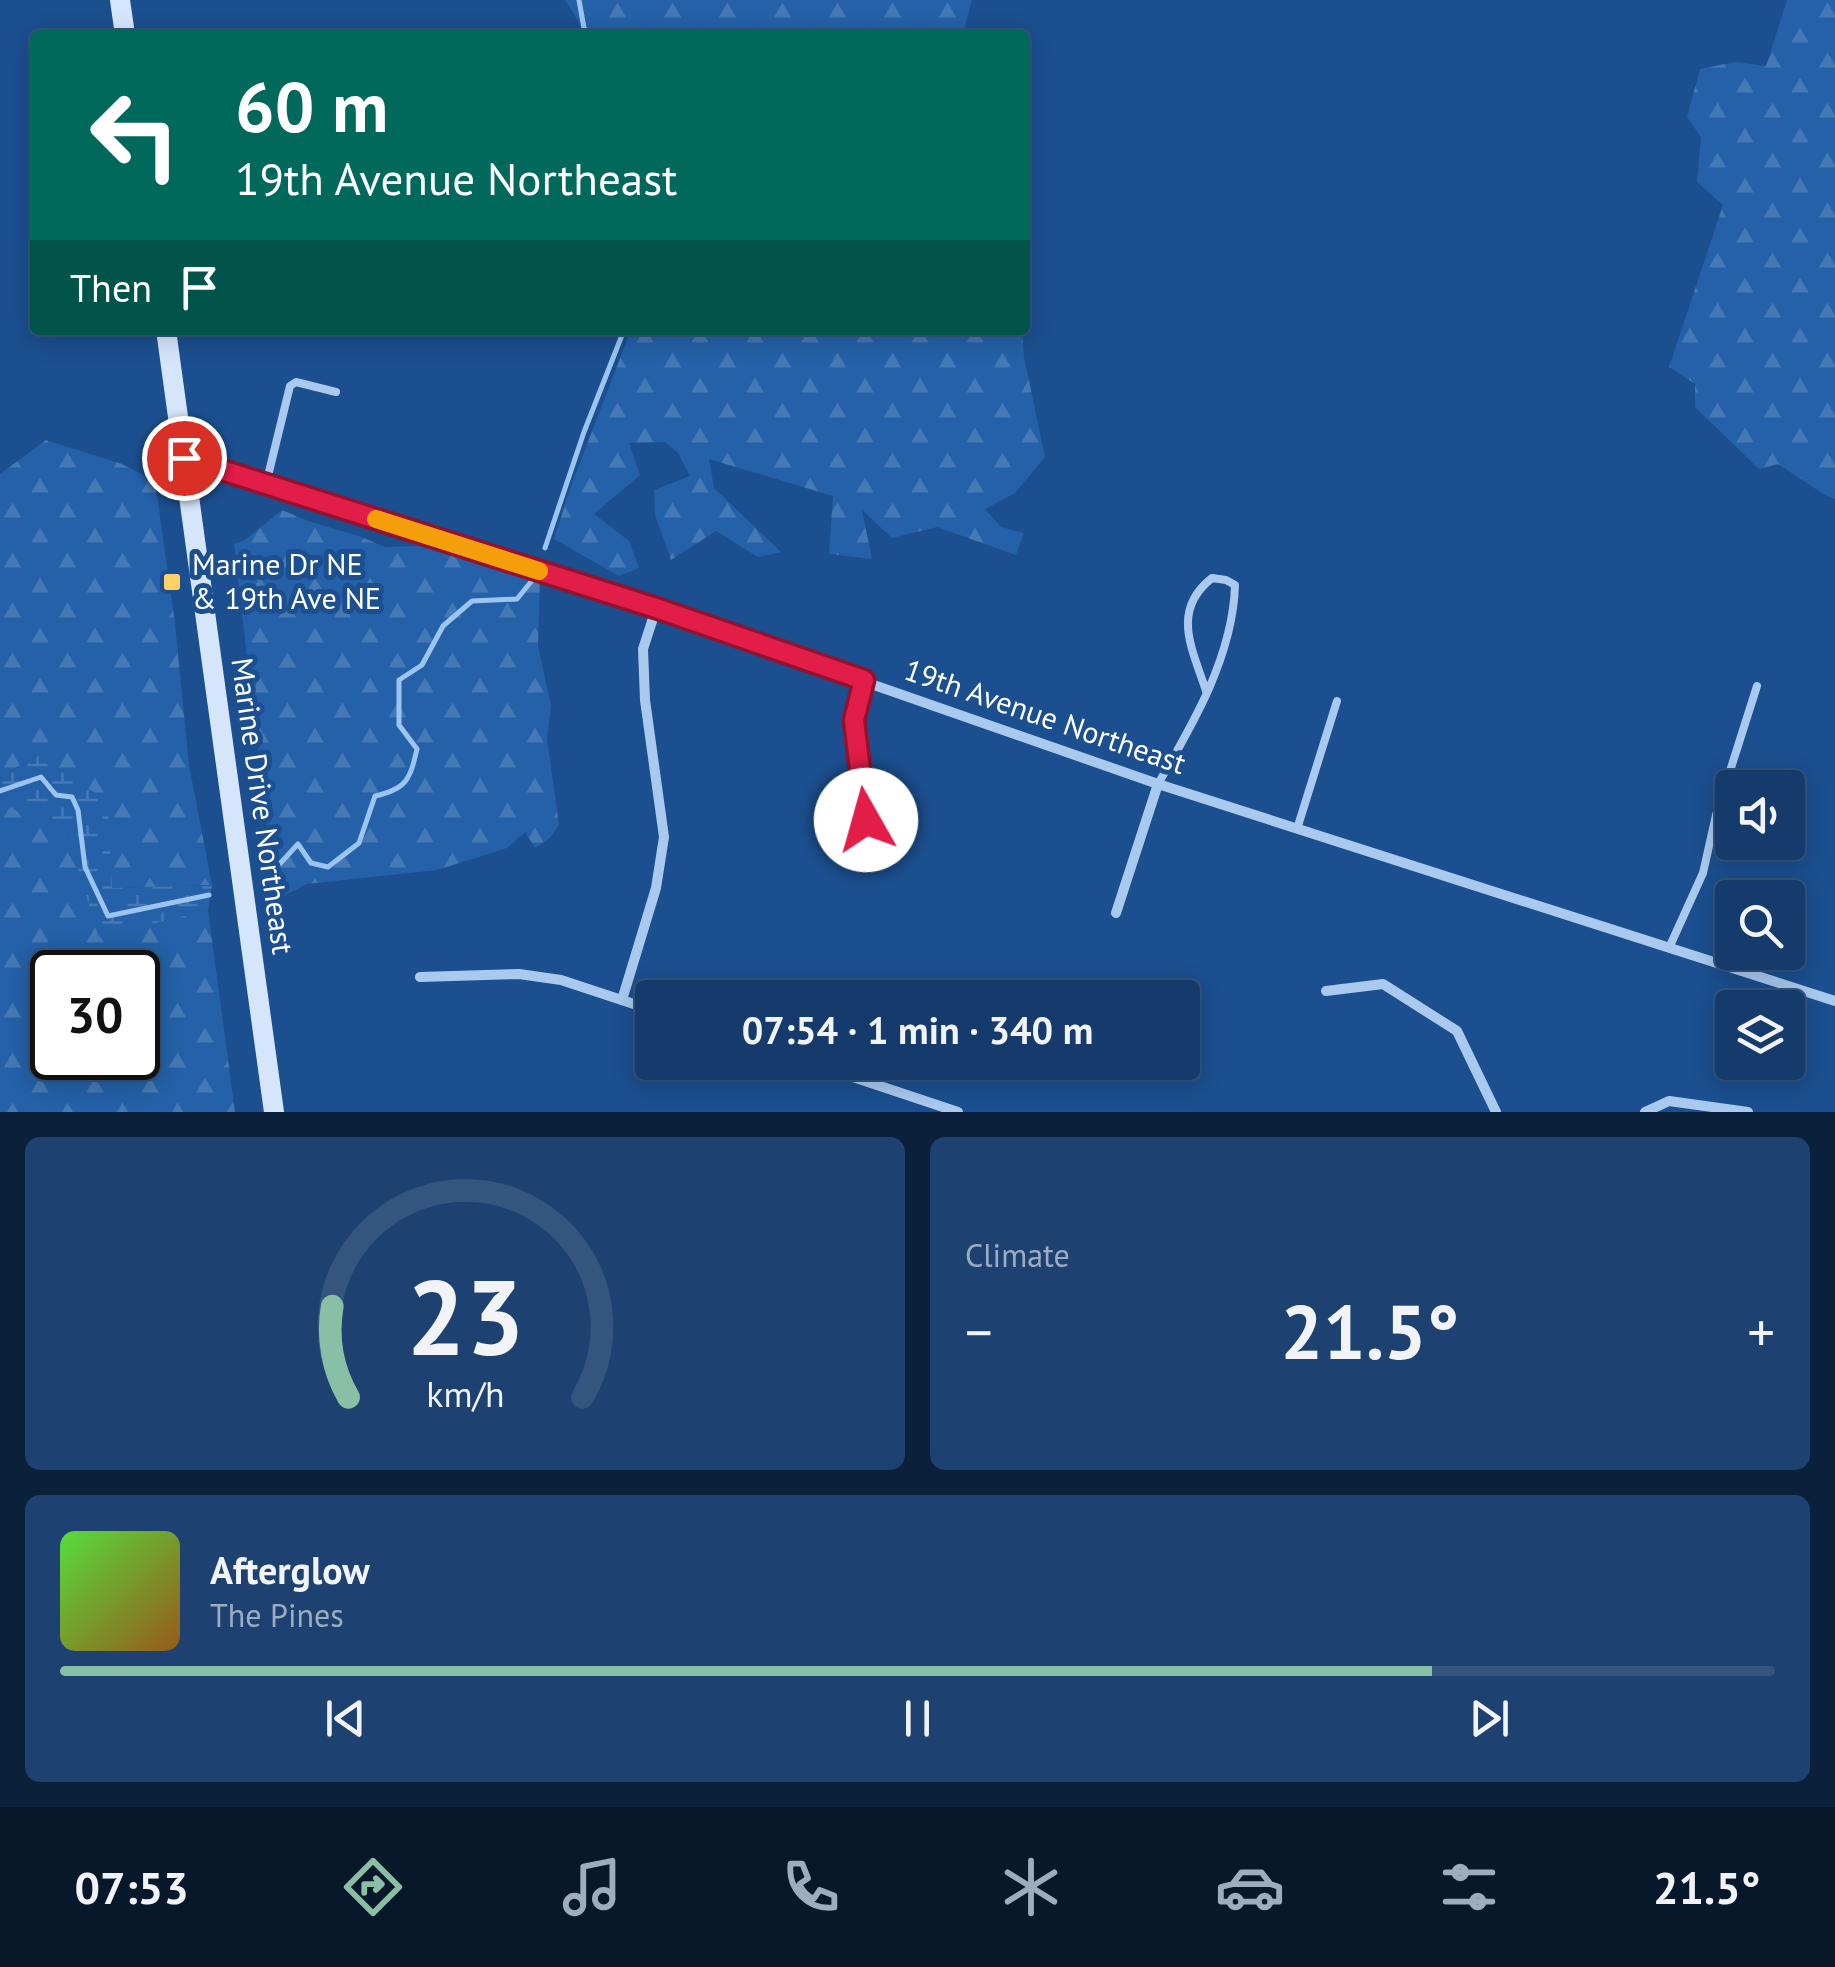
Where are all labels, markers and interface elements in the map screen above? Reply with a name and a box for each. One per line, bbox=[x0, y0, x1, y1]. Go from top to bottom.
text: 60 m bbox=[235, 61, 388, 151]
icon: left bbox=[70, 70, 200, 200]
text: 19th Avenue Northeast bbox=[235, 149, 677, 207]
icon: arrive bbox=[172, 260, 227, 315]
text: Then bbox=[70, 263, 152, 312]
pin bbox=[142, 416, 227, 501]
icon: arrive bbox=[157, 431, 212, 486]
place label: Marine Dr NE & 19th Ave NE bbox=[192, 544, 381, 617]
marker: Marine Dr NE & 19th Ave NE bbox=[161, 571, 183, 593]
street label: 19th Avenue Northeast bbox=[900, 649, 1191, 782]
street label: Marine Drive Northeast bbox=[223, 655, 304, 956]
position arrow bbox=[814, 768, 918, 872]
map controls bbox=[1715, 770, 1805, 1080]
button: sound bbox=[1715, 770, 1805, 860]
button: search bbox=[1715, 880, 1805, 970]
speed limit sign: 30 bbox=[30, 950, 160, 1080]
button: layers bbox=[1715, 990, 1805, 1080]
text: 07:54 · 1 min · 340 m bbox=[742, 1005, 1093, 1054]
text: Climate bbox=[965, 1234, 1070, 1276]
text: 23 bbox=[406, 1249, 524, 1384]
text: 21.5° bbox=[1281, 1283, 1459, 1380]
text: − bbox=[965, 1296, 993, 1367]
text: + bbox=[1747, 1296, 1775, 1367]
text: km/h bbox=[426, 1371, 504, 1417]
text: Afterglow bbox=[210, 1545, 370, 1594]
text: The Pines bbox=[210, 1594, 344, 1636]
icon: previous bbox=[318, 1691, 373, 1746]
icon: pause bbox=[890, 1691, 945, 1746]
icon: next bbox=[1462, 1691, 1517, 1746]
icon: directions bbox=[338, 1852, 408, 1922]
icon: music bbox=[557, 1852, 627, 1922]
icon: phone bbox=[776, 1852, 846, 1922]
icon: climate bbox=[996, 1852, 1066, 1922]
icon: car bbox=[1215, 1852, 1285, 1922]
icon: filters bbox=[1434, 1852, 1504, 1922]
text: 07:53 bbox=[75, 1858, 189, 1916]
text: 21.5° bbox=[1653, 1858, 1760, 1916]

